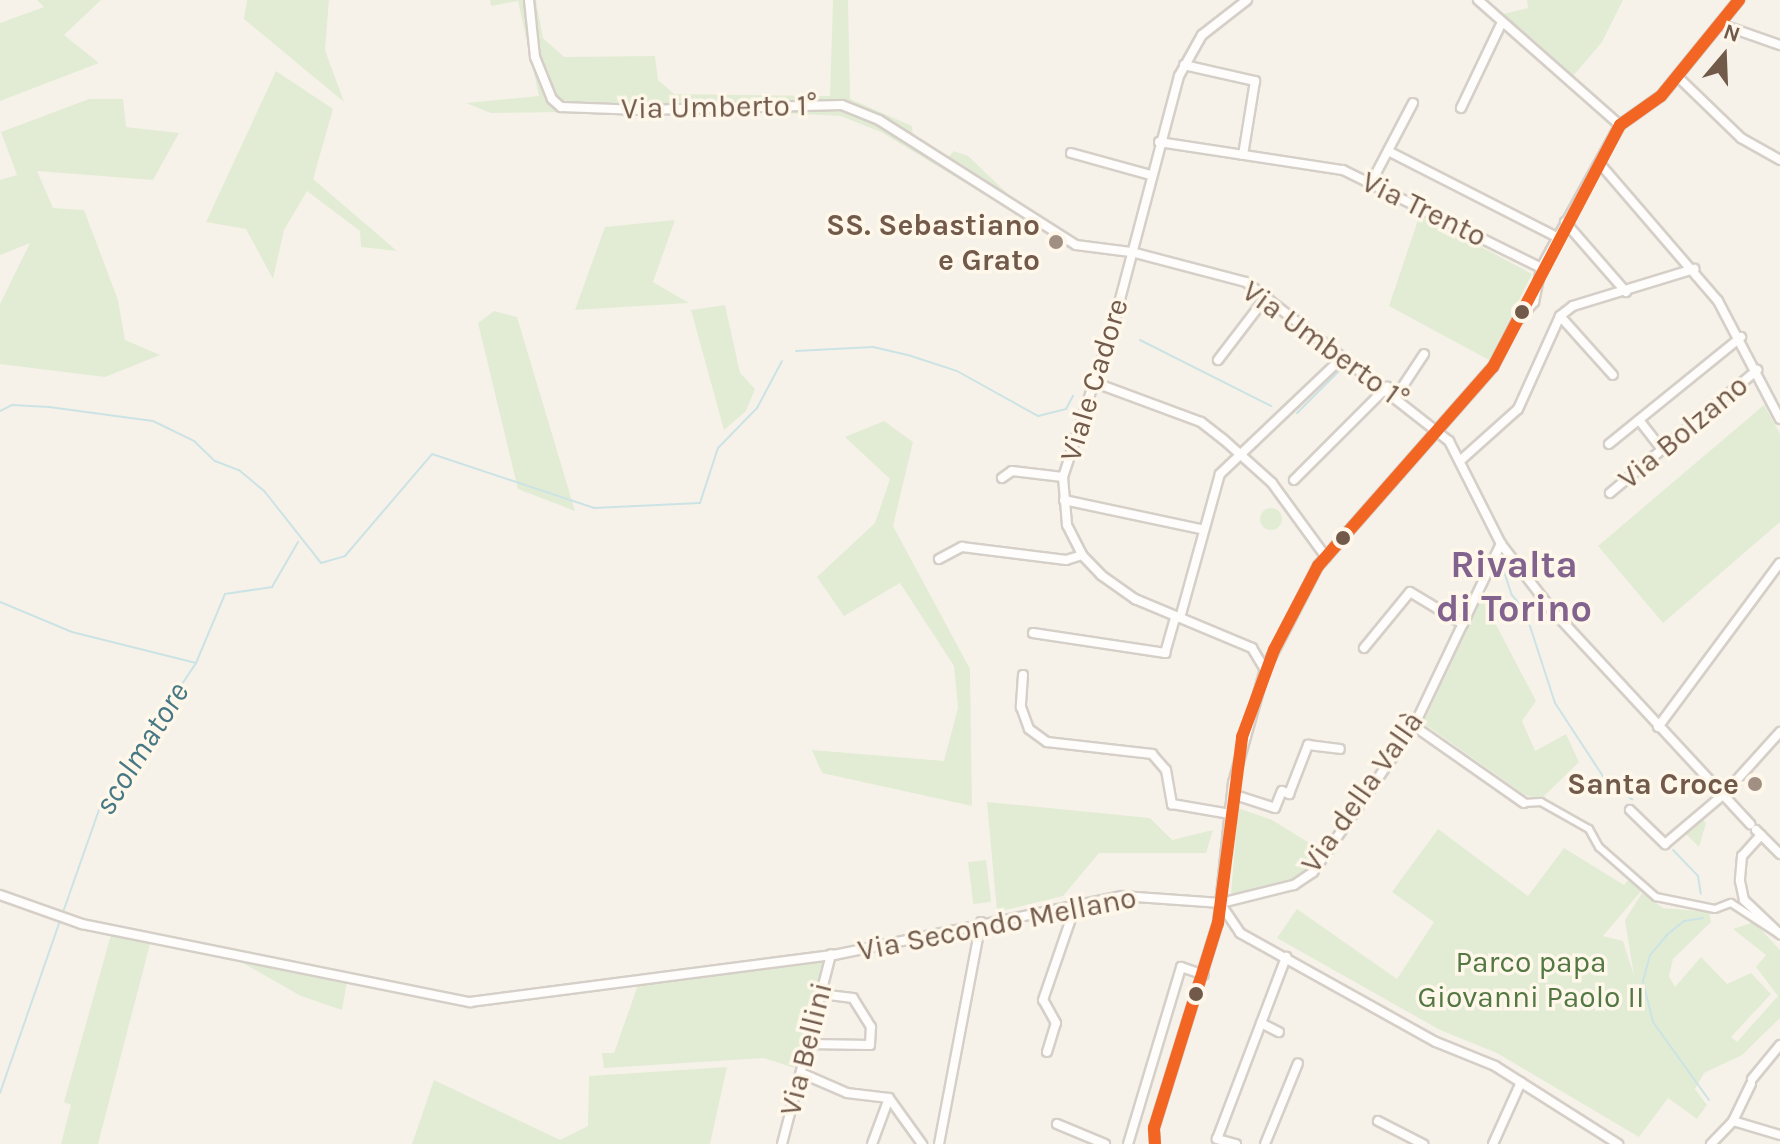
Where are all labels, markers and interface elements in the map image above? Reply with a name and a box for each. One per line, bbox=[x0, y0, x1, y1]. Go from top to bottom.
north arrow bbox=[1684, 16, 1764, 96]
text: N bbox=[1720, 18, 1744, 48]
street label: Via Umberto 1° bbox=[621, 87, 817, 127]
street label: Via Trento bbox=[1356, 163, 1492, 255]
place label: SS. Sebastiano e Grato bbox=[826, 207, 1040, 278]
marker: SS. Sebastiano e Grato bbox=[1047, 233, 1065, 251]
street label: Via Umberto 1° bbox=[1235, 273, 1415, 417]
street label: Viale Cadore bbox=[1052, 294, 1136, 466]
unlabelled marker bbox=[1514, 304, 1530, 320]
street label: Via Bolzano bbox=[1611, 367, 1755, 497]
unlabelled marker bbox=[1335, 530, 1351, 546]
district label: Rivalta di Torino bbox=[1436, 542, 1592, 632]
water label: scolmatore bbox=[86, 676, 198, 822]
street label: Via della Vallà bbox=[1293, 704, 1431, 880]
place label: Santa Croce bbox=[1567, 766, 1739, 802]
marker: Santa Croce bbox=[1746, 775, 1764, 793]
street label: Via Secondo Mellano bbox=[855, 879, 1139, 969]
park label: Parco papa Giovanni Paolo II bbox=[1418, 944, 1644, 1014]
street label: Via Bellini bbox=[772, 979, 840, 1119]
unlabelled marker bbox=[1188, 986, 1204, 1002]

